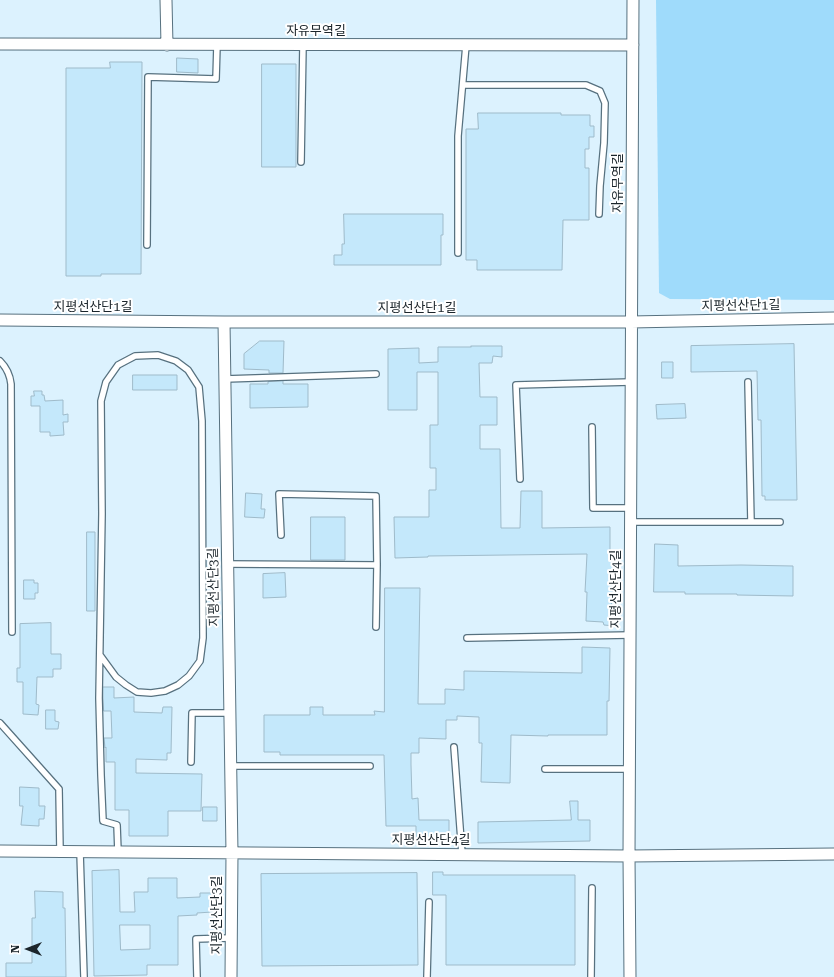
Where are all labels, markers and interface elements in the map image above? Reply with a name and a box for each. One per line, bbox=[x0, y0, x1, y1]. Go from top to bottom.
street label: 자유무역길 bbox=[286, 23, 346, 39]
street label: 자유무역길 bbox=[610, 153, 626, 213]
street label: 지평선산단1길 bbox=[701, 298, 781, 314]
street label: 지평선산단1길 bbox=[53, 299, 133, 315]
street label: 지평선산단1길 bbox=[377, 300, 457, 316]
street label: 지평선산단3길 bbox=[206, 547, 222, 627]
street label: 지평선산단4길 bbox=[608, 549, 624, 629]
street label: 지평선산단4길 bbox=[391, 832, 471, 848]
street label: 지평선산단3길 bbox=[209, 875, 225, 955]
north arrow bbox=[8, 929, 48, 969]
text: N bbox=[9, 945, 22, 953]

